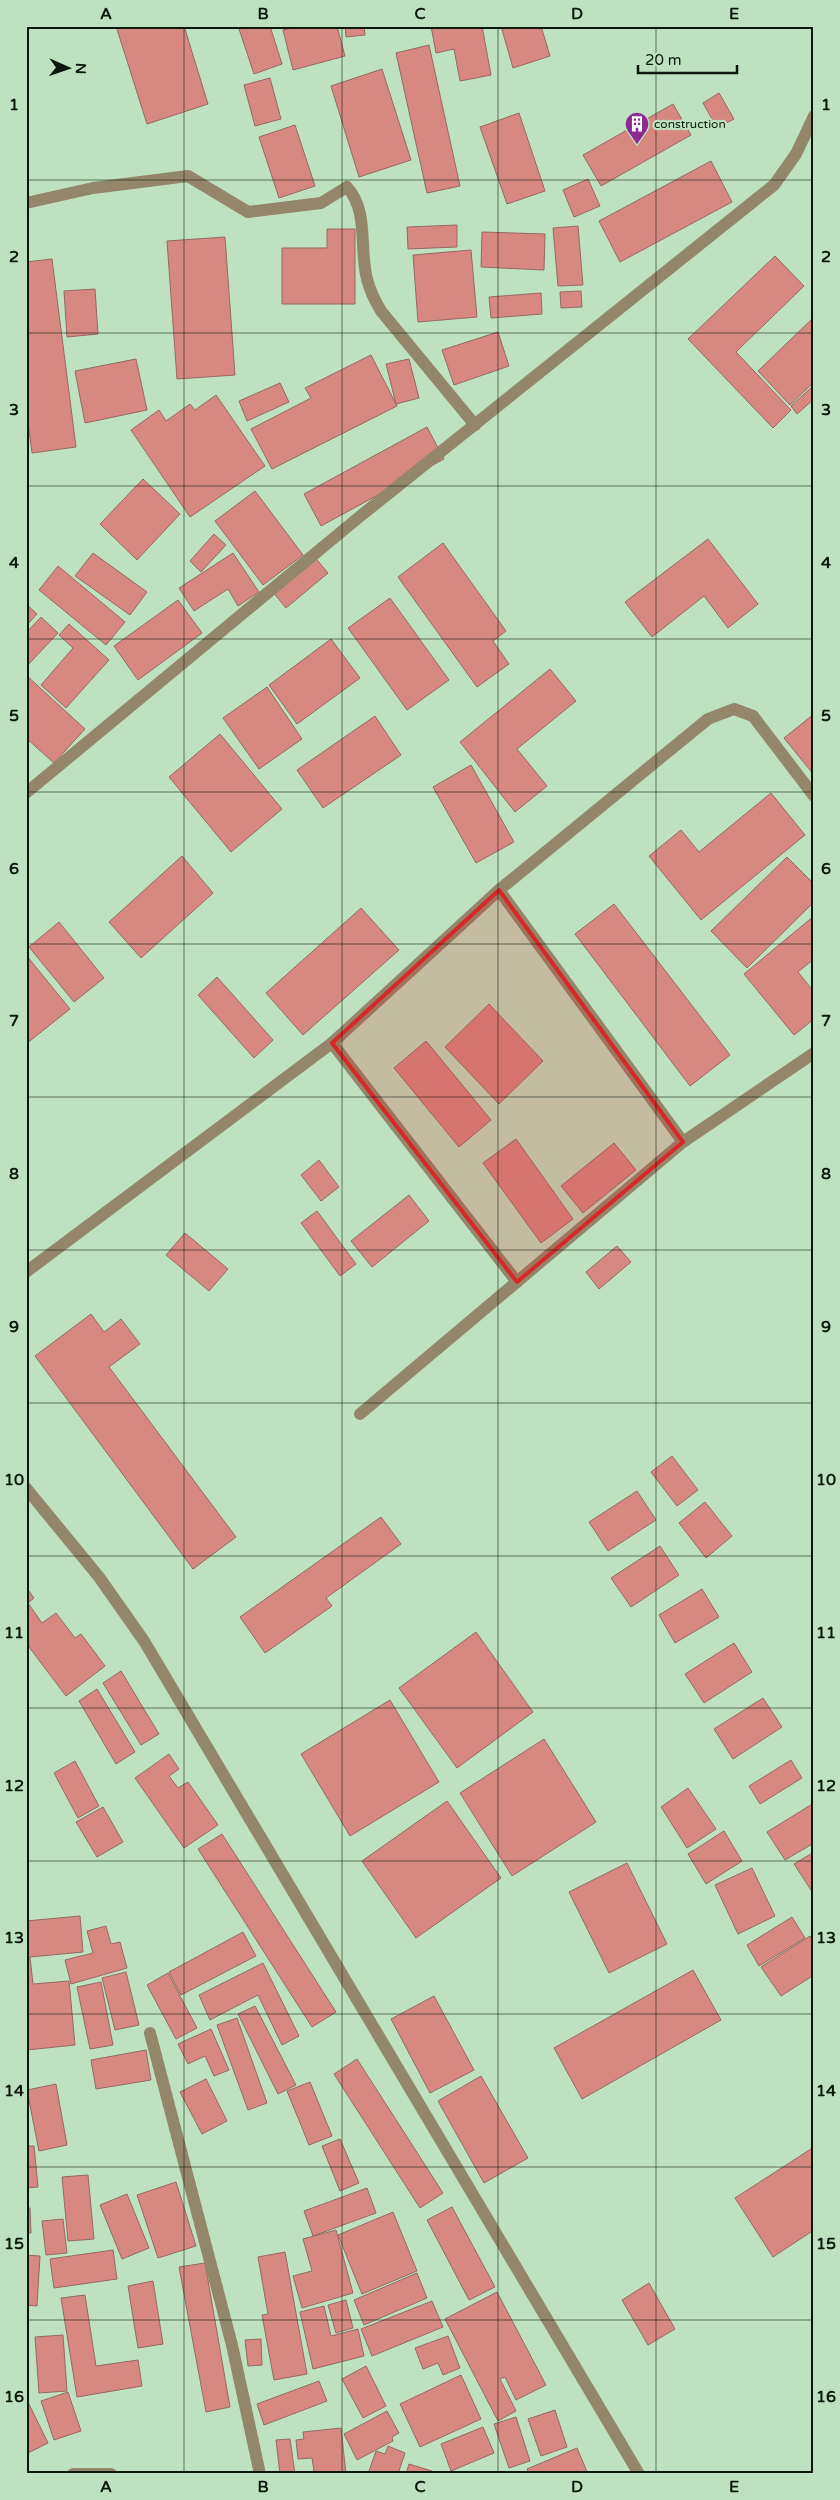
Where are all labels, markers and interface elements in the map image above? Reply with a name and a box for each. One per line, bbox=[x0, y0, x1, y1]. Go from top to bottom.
text: A bbox=[100, 4, 112, 24]
text: B bbox=[257, 4, 269, 24]
text: C bbox=[414, 4, 426, 24]
text: D bbox=[571, 4, 583, 24]
text: E bbox=[729, 4, 739, 24]
north arrow bbox=[42, 42, 92, 92]
scale bar bbox=[638, 42, 736, 74]
text: 20 m bbox=[645, 51, 682, 69]
text: N bbox=[72, 63, 89, 74]
text: 1 bbox=[9, 95, 19, 115]
text: 1 bbox=[821, 95, 831, 115]
building icon: construction bbox=[624, 111, 650, 145]
place label: construction bbox=[654, 117, 726, 131]
text: 2 bbox=[9, 247, 19, 267]
text: 2 bbox=[821, 247, 831, 267]
text: 3 bbox=[9, 400, 19, 420]
text: 3 bbox=[821, 400, 831, 420]
text: 4 bbox=[9, 553, 19, 573]
text: 4 bbox=[821, 553, 831, 573]
text: 5 bbox=[9, 706, 19, 726]
text: 5 bbox=[821, 706, 831, 726]
text: 6 bbox=[9, 859, 19, 879]
text: 6 bbox=[821, 859, 831, 879]
text: 7 bbox=[9, 1011, 19, 1031]
text: 7 bbox=[821, 1011, 831, 1031]
text: 8 bbox=[9, 1164, 19, 1184]
text: 8 bbox=[821, 1164, 831, 1184]
text: 9 bbox=[9, 1317, 19, 1337]
text: 9 bbox=[821, 1317, 831, 1337]
text: 10 bbox=[4, 1470, 24, 1490]
text: 10 bbox=[816, 1470, 836, 1490]
text: 11 bbox=[4, 1623, 24, 1643]
text: 11 bbox=[816, 1623, 836, 1643]
text: 12 bbox=[4, 1776, 24, 1796]
text: 12 bbox=[816, 1776, 836, 1796]
text: 13 bbox=[4, 1928, 24, 1948]
text: 13 bbox=[816, 1928, 836, 1948]
text: 14 bbox=[4, 2081, 24, 2101]
text: 14 bbox=[816, 2081, 836, 2101]
text: 15 bbox=[4, 2234, 24, 2254]
text: 15 bbox=[816, 2234, 836, 2254]
text: 16 bbox=[4, 2387, 24, 2407]
text: 16 bbox=[816, 2387, 836, 2407]
text: A bbox=[100, 2477, 112, 2497]
text: B bbox=[257, 2477, 269, 2497]
text: C bbox=[414, 2477, 426, 2497]
text: D bbox=[571, 2477, 583, 2497]
text: E bbox=[729, 2477, 739, 2497]

